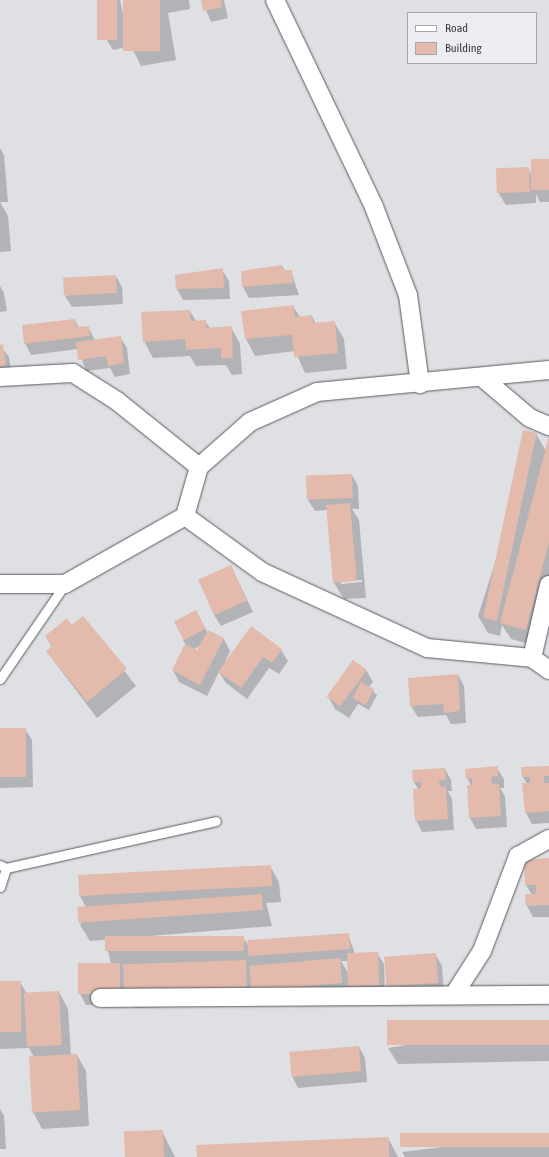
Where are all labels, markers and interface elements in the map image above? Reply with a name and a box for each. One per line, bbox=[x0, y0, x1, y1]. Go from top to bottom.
legend bbox=[407, 12, 537, 64]
text: Road bbox=[445, 21, 468, 35]
text: Building bbox=[445, 41, 482, 55]

